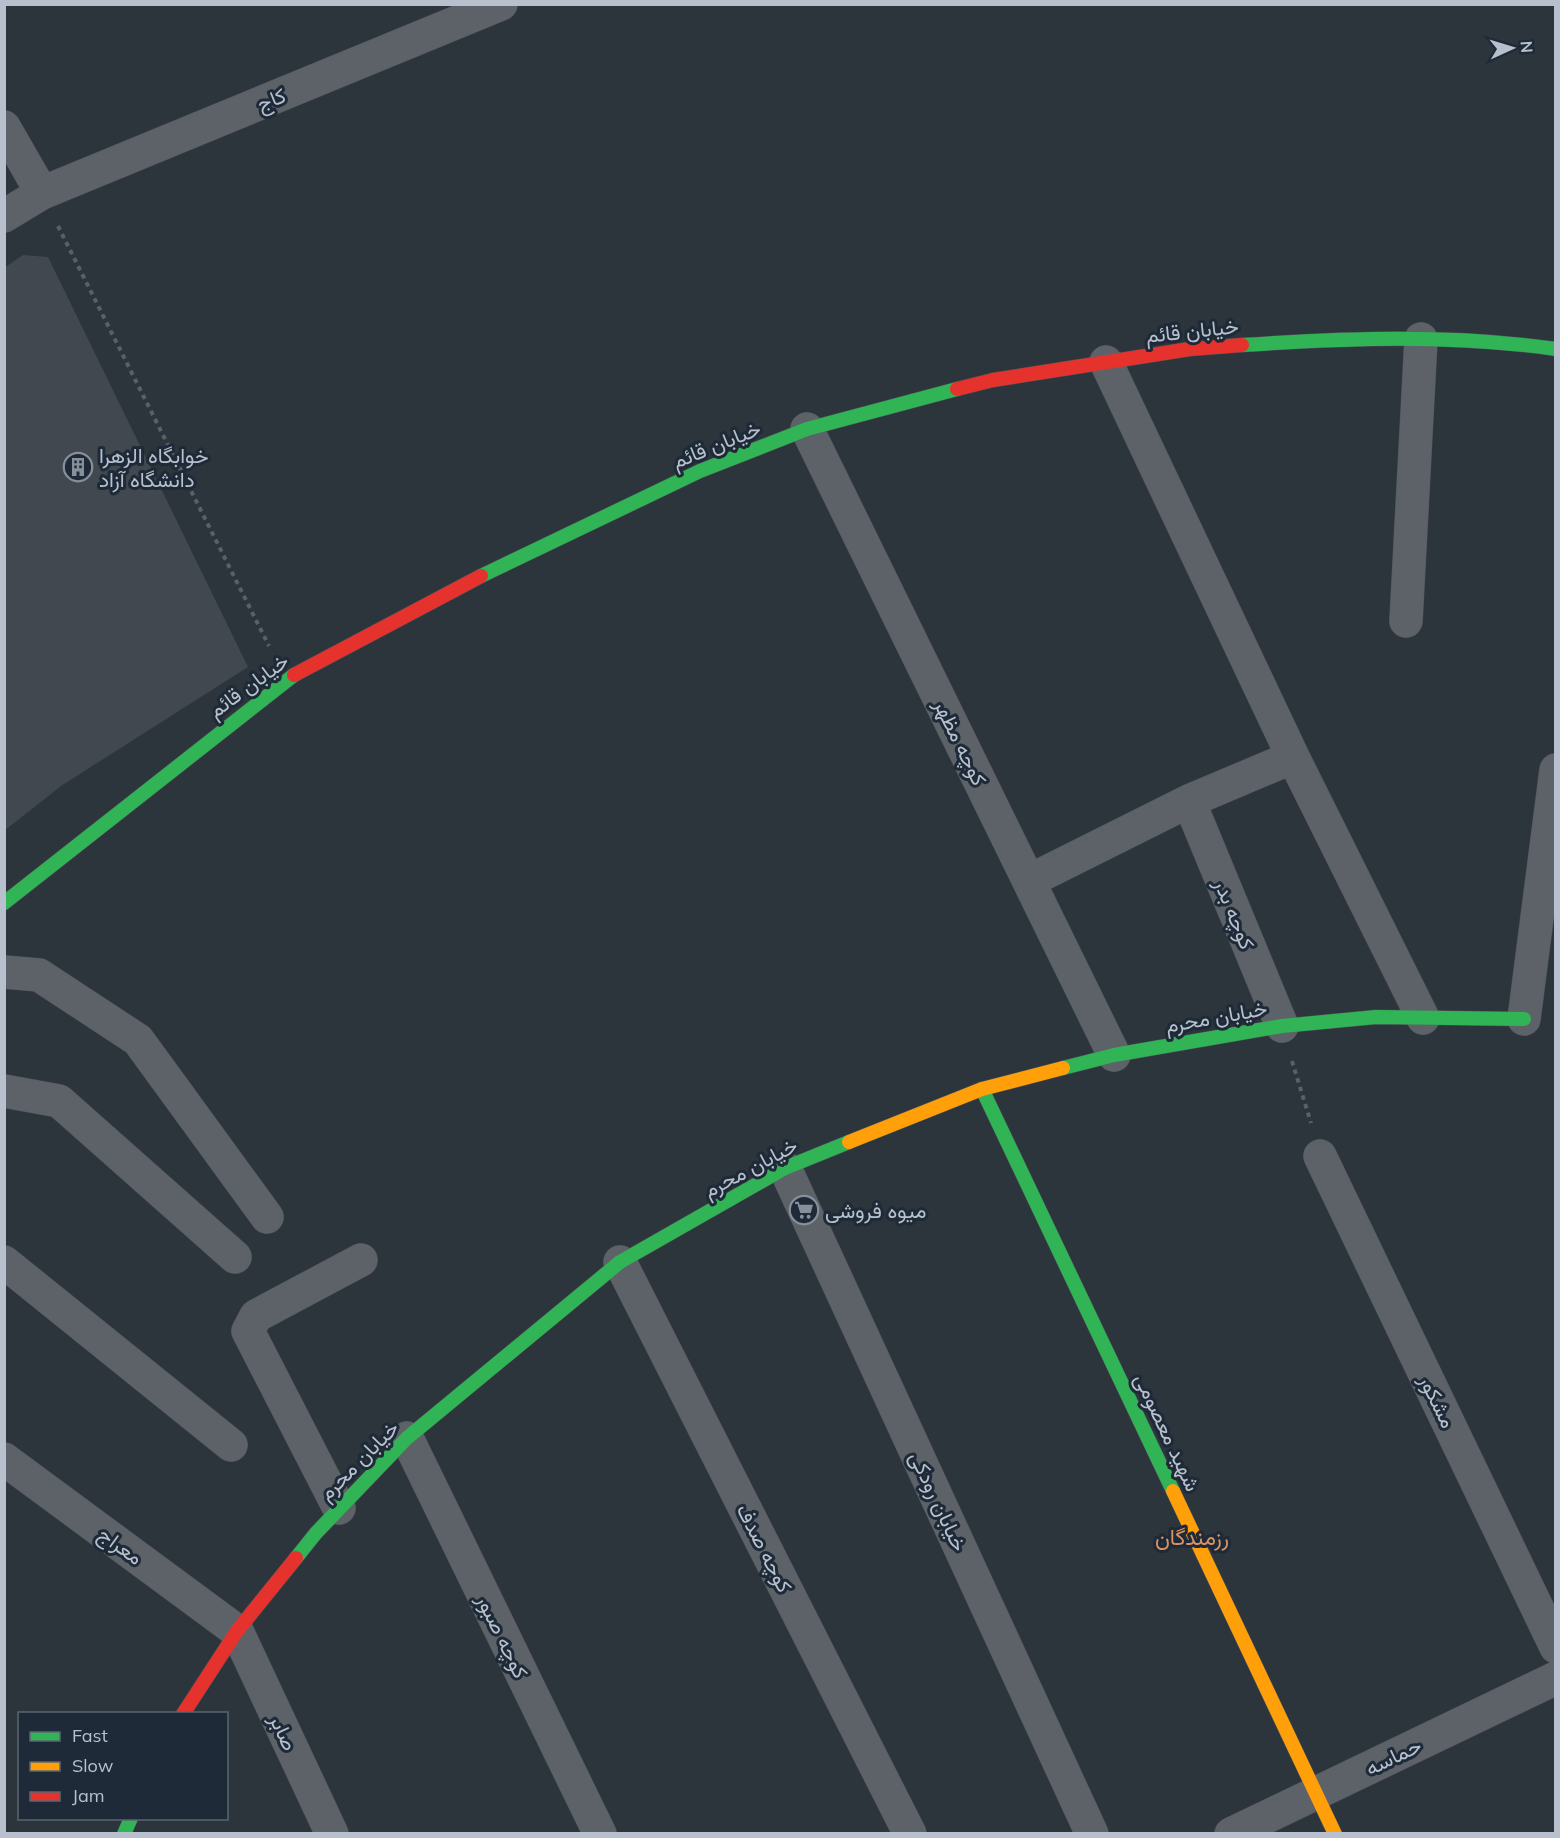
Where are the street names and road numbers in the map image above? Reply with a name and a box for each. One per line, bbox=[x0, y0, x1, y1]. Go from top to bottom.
street label: کاج bbox=[253, 82, 290, 118]
street label: خیابان قائم bbox=[1144, 312, 1240, 350]
street label: خیابان قائم bbox=[668, 414, 765, 475]
street label: خیابان قائم bbox=[203, 647, 295, 725]
street label: کوچه مظهر bbox=[927, 694, 993, 790]
street label: کوچه بدر bbox=[1207, 874, 1261, 954]
street label: خیابان محرم bbox=[1163, 994, 1269, 1040]
street label: خیابان محرم bbox=[698, 1131, 803, 1204]
street label: شهید معصومی bbox=[1128, 1369, 1207, 1496]
street label: مشکور bbox=[1413, 1369, 1462, 1432]
street label: خیابان محرم bbox=[312, 1414, 405, 1507]
street label: خیابان رودکی bbox=[904, 1447, 974, 1556]
street label: کوچه صدف bbox=[730, 1499, 798, 1598]
street label: معراج bbox=[92, 1520, 148, 1571]
street label: کوچه صبور bbox=[469, 1589, 535, 1683]
street label: صابر bbox=[263, 1709, 304, 1755]
street label: حماسه bbox=[1361, 1731, 1425, 1781]

